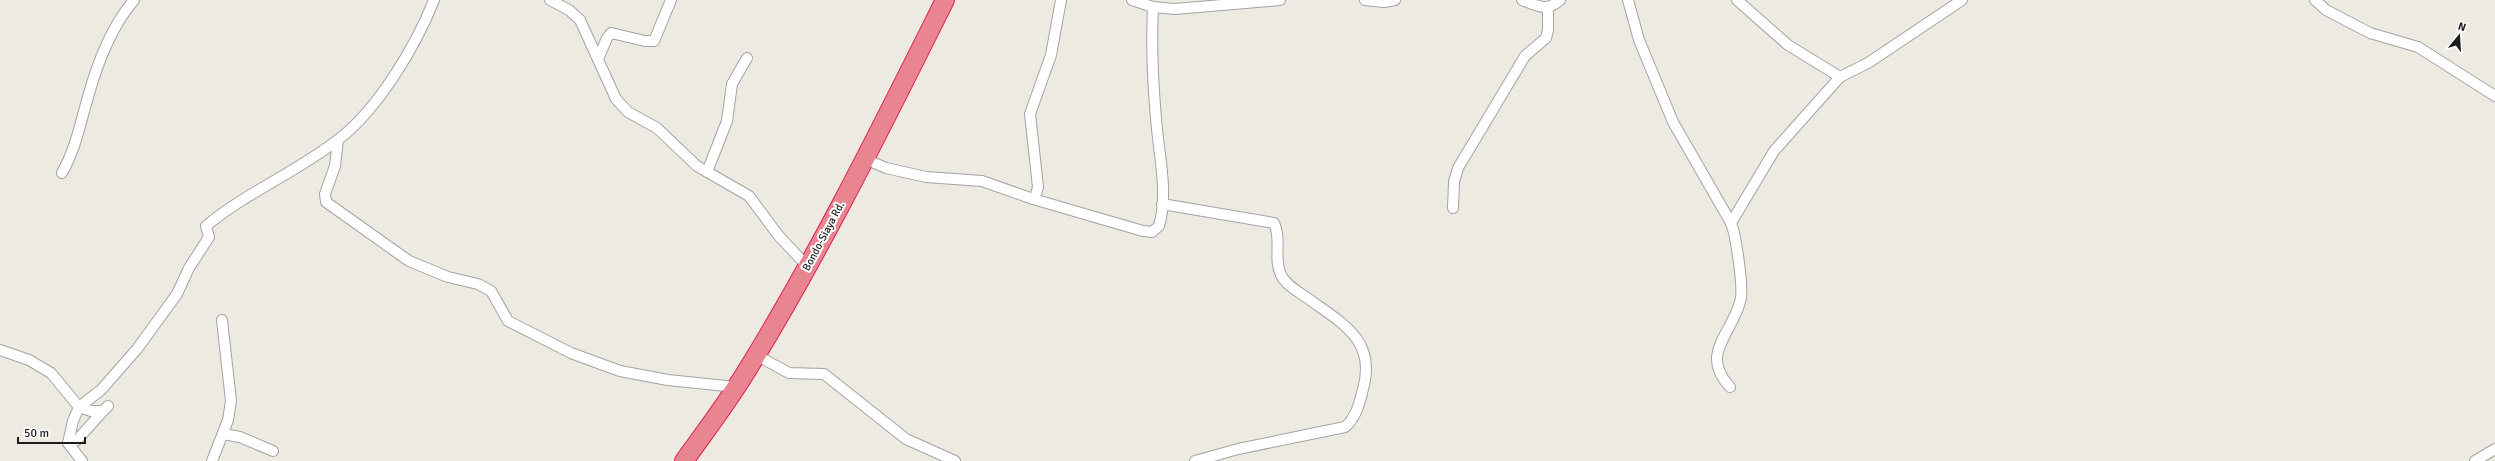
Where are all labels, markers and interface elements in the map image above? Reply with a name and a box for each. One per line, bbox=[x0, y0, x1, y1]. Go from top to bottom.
north arrow bbox=[2439, 16, 2479, 56]
text: N bbox=[2456, 20, 2468, 34]
street label: Bondo-Siaya Rd. bbox=[800, 199, 847, 273]
scale bar bbox=[18, 419, 85, 445]
text: 50 m bbox=[24, 426, 49, 441]

